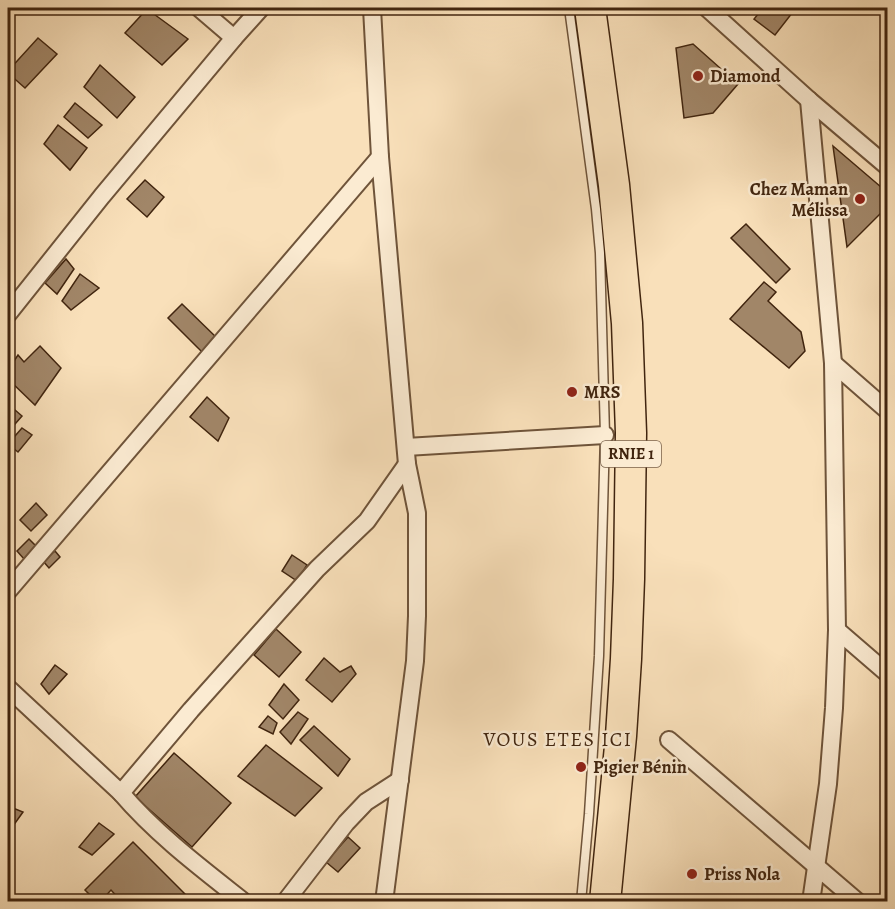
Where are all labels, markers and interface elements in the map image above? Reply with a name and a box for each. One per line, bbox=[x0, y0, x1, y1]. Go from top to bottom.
place label: Diamond bbox=[710, 64, 781, 88]
marker: Diamond bbox=[691, 69, 705, 83]
place label: Chez Maman Mélissa bbox=[750, 177, 848, 222]
marker: Chez Maman Mélissa bbox=[853, 192, 867, 206]
place label: MRS bbox=[584, 380, 620, 404]
marker: MRS bbox=[565, 385, 579, 399]
road number: RNIE 1 bbox=[601, 441, 661, 467]
district label: VOUS ETES ICI bbox=[482, 726, 633, 753]
place label: Pigier Bénin bbox=[593, 755, 687, 779]
marker: Pigier Bénin bbox=[574, 760, 588, 774]
place label: Priss Nola bbox=[704, 862, 781, 886]
marker: Priss Nola bbox=[685, 867, 699, 881]

